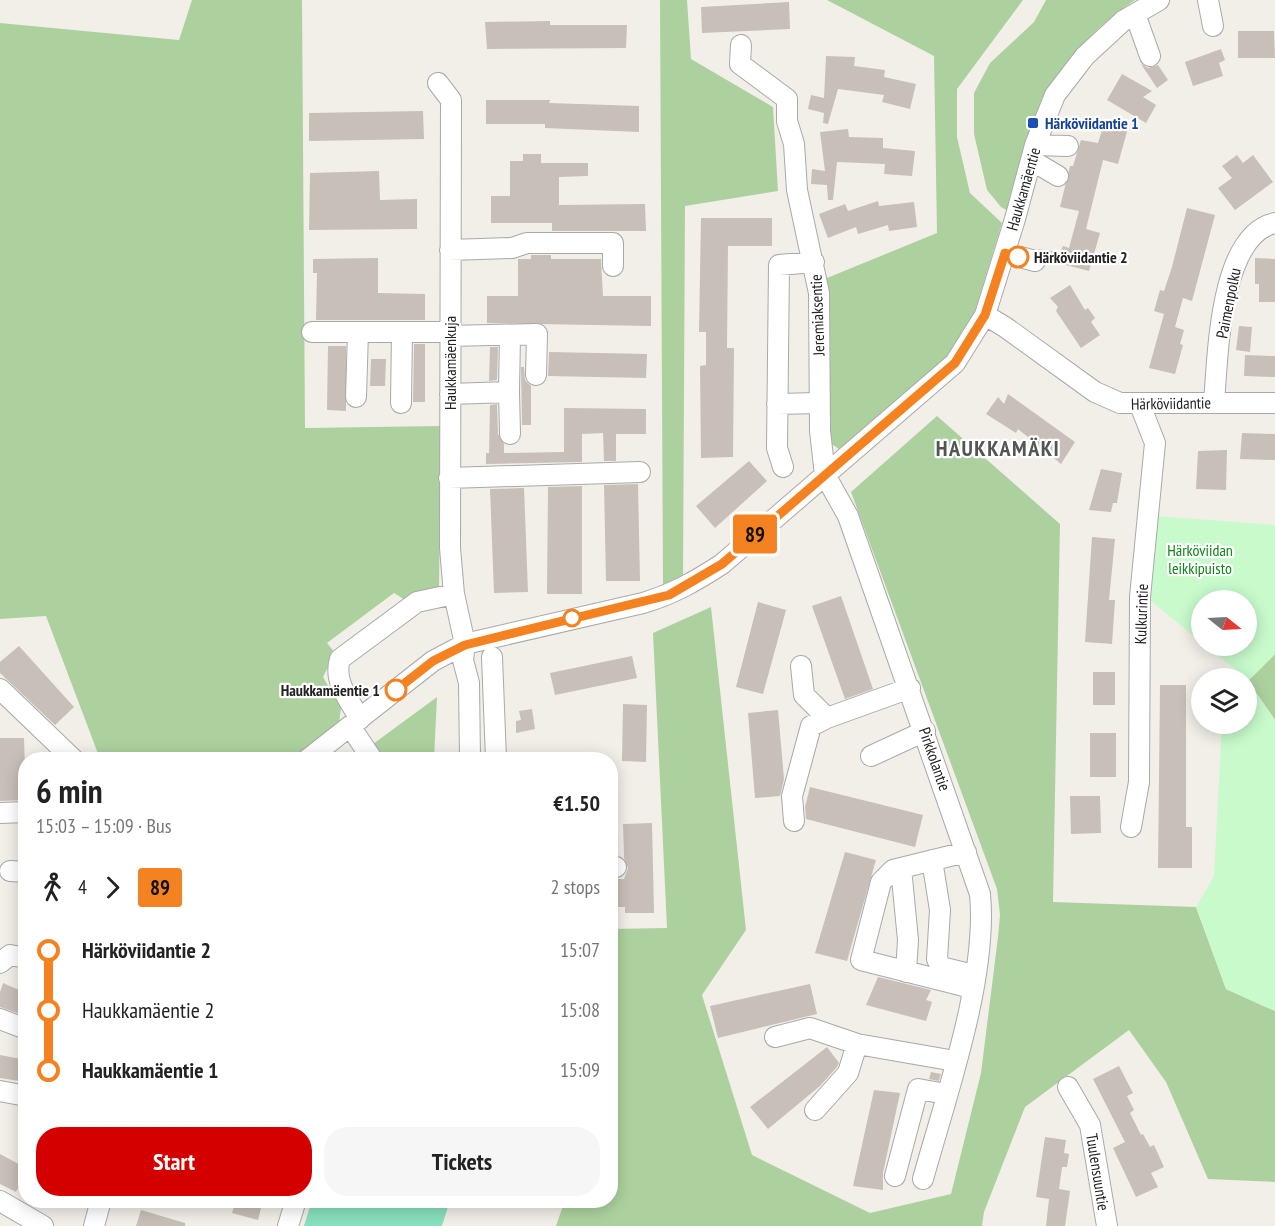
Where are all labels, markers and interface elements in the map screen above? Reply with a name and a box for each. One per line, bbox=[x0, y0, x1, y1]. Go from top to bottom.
place label: Härköviidantie 1 bbox=[1045, 113, 1139, 133]
marker: Härköviidantie 1 bbox=[1026, 116, 1040, 130]
street label: Haukkamäentie bbox=[1002, 145, 1044, 233]
marker: Härköviidantie 2 bbox=[1007, 246, 1029, 268]
place label: Härköviidantie 2 bbox=[1034, 247, 1128, 267]
street label: Paimenpolku bbox=[1211, 266, 1245, 340]
street label: Jeremiaksentie bbox=[806, 274, 828, 357]
street label: Haukkamäenkuja bbox=[440, 316, 460, 410]
street label: Härköviidantie bbox=[1131, 392, 1211, 414]
district label: HAUKKAMÄKI bbox=[936, 434, 1060, 462]
line badge: 89 bbox=[728, 514, 782, 554]
text: 89 bbox=[745, 521, 765, 548]
park label: Härköviidan leikkipuisto bbox=[1167, 540, 1233, 578]
street label: Kulkurintie bbox=[1130, 583, 1152, 645]
north arrow bbox=[1191, 590, 1257, 656]
map controls bbox=[1191, 590, 1257, 734]
unlabelled marker bbox=[563, 609, 581, 627]
button: layers bbox=[1191, 668, 1257, 734]
marker: Haukkamäentie 1 bbox=[385, 679, 407, 701]
place label: Haukkamäentie 1 bbox=[281, 680, 380, 700]
street label: Pirkkolantie bbox=[915, 725, 955, 793]
text: 6 min bbox=[36, 769, 103, 812]
text: €1.50 bbox=[553, 789, 600, 817]
text: 15:03 – 15:09 · Bus bbox=[36, 813, 171, 839]
icon: walk bbox=[36, 871, 69, 904]
icon: forward bbox=[96, 871, 129, 904]
text: 4 bbox=[78, 874, 87, 900]
text: 89 bbox=[150, 874, 170, 901]
text: 2 stops bbox=[551, 874, 600, 900]
text: Härköviidantie 2 bbox=[82, 936, 211, 964]
text: 15:07 bbox=[560, 937, 600, 963]
text: Haukkamäentie 2 bbox=[82, 996, 214, 1024]
text: 15:08 bbox=[560, 997, 600, 1023]
text: Haukkamäentie 1 bbox=[82, 1056, 219, 1084]
text: 15:09 bbox=[560, 1057, 600, 1083]
button: Start bbox=[36, 1127, 312, 1196]
button: Tickets bbox=[324, 1127, 600, 1196]
street label: Tuulensuuntie bbox=[1082, 1132, 1114, 1212]

